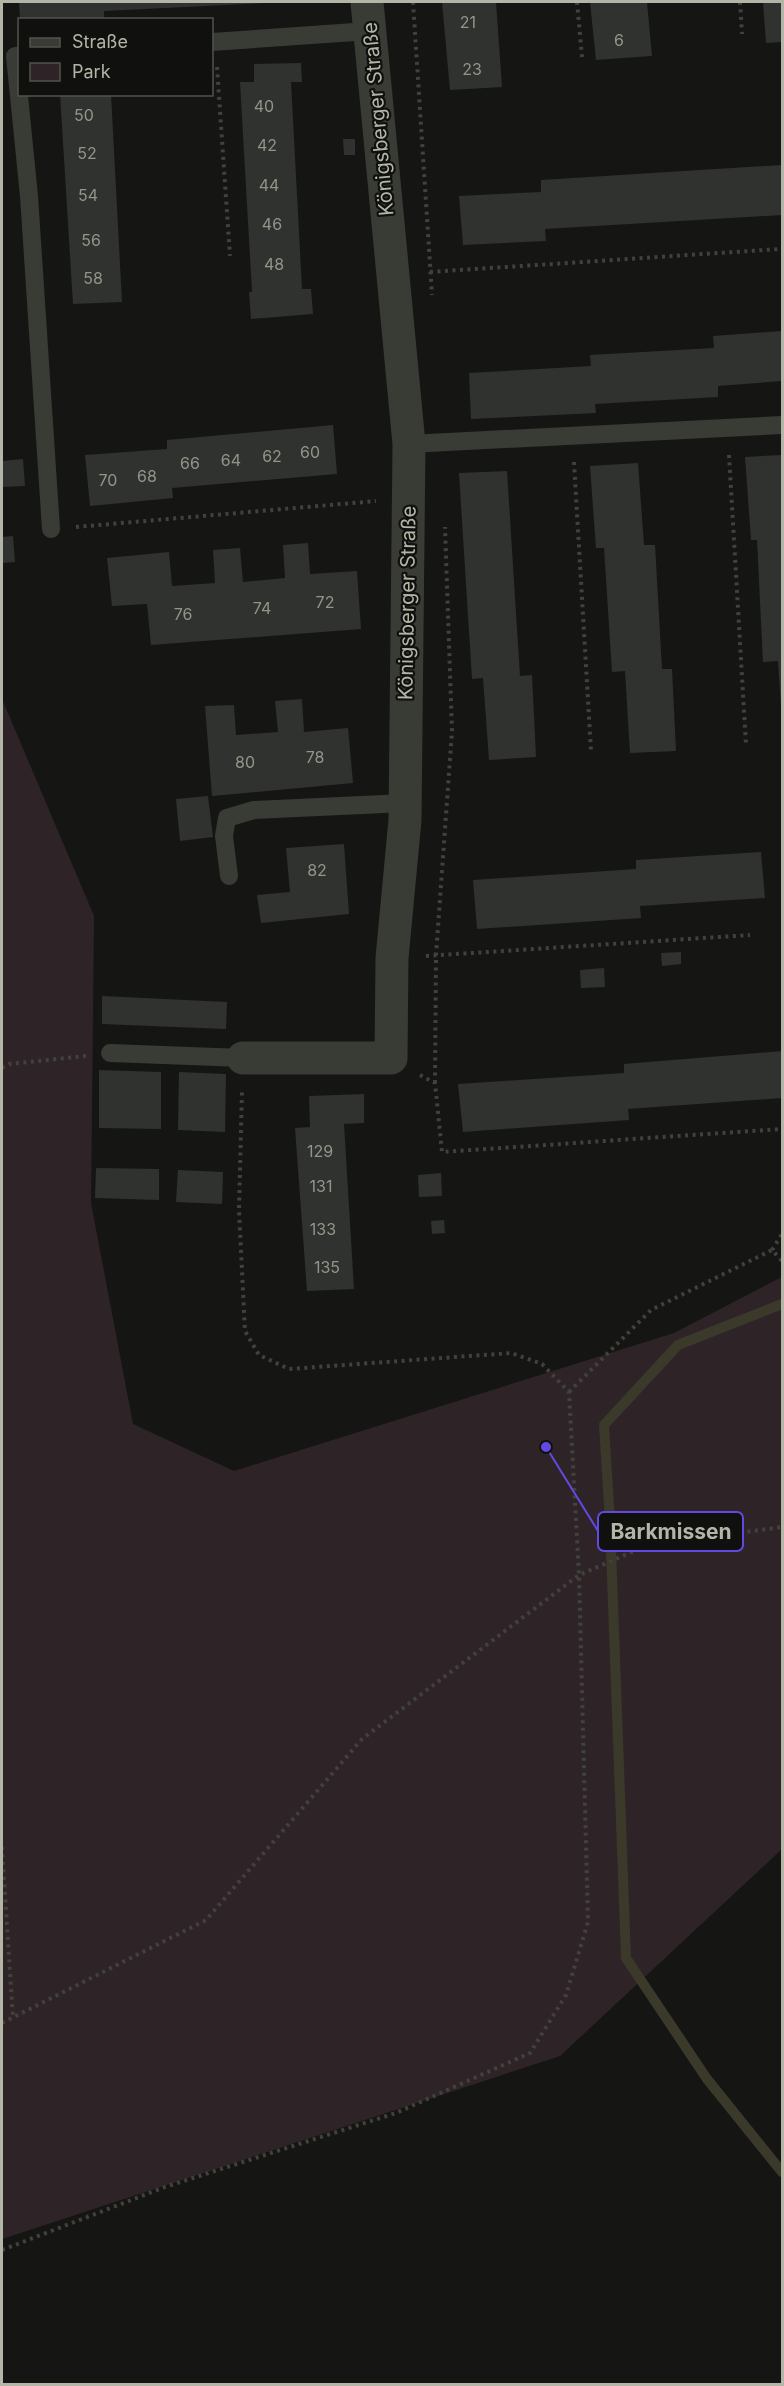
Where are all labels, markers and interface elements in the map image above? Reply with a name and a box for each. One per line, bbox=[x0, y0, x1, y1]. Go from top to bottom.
house number: 21 bbox=[460, 12, 476, 32]
legend bbox=[18, 18, 213, 96]
street label: Königsberger Straße bbox=[358, 21, 398, 217]
house number: 6 bbox=[614, 30, 624, 50]
text: Straße bbox=[72, 31, 128, 52]
house number: 23 bbox=[462, 59, 482, 79]
text: Park bbox=[72, 61, 111, 82]
house number: 40 bbox=[254, 96, 274, 116]
house number: 50 bbox=[74, 105, 94, 125]
house number: 42 bbox=[257, 135, 277, 155]
house number: 52 bbox=[77, 143, 97, 163]
house number: 44 bbox=[259, 175, 279, 195]
house number: 54 bbox=[78, 185, 98, 205]
house number: 46 bbox=[262, 214, 282, 234]
house number: 56 bbox=[81, 230, 101, 250]
house number: 48 bbox=[264, 254, 284, 274]
house number: 58 bbox=[83, 268, 103, 288]
house number: 60 bbox=[300, 442, 320, 462]
house number: 62 bbox=[262, 446, 282, 466]
house number: 64 bbox=[221, 450, 241, 470]
house number: 66 bbox=[180, 453, 200, 473]
house number: 68 bbox=[137, 466, 157, 486]
house number: 70 bbox=[99, 470, 117, 490]
street label: Königsberger Straße bbox=[393, 506, 421, 700]
house number: 72 bbox=[316, 592, 334, 612]
house number: 74 bbox=[253, 598, 271, 618]
house number: 76 bbox=[174, 604, 192, 624]
house number: 78 bbox=[306, 747, 324, 767]
house number: 80 bbox=[235, 752, 255, 772]
house number: 82 bbox=[307, 860, 327, 880]
house number: 129 bbox=[307, 1141, 333, 1161]
house number: 131 bbox=[310, 1176, 332, 1196]
house number: 133 bbox=[310, 1219, 336, 1239]
house number: 135 bbox=[314, 1257, 340, 1277]
callout: Barkmissen bbox=[598, 1512, 743, 1551]
text: Barkmissen bbox=[610, 1519, 732, 1544]

